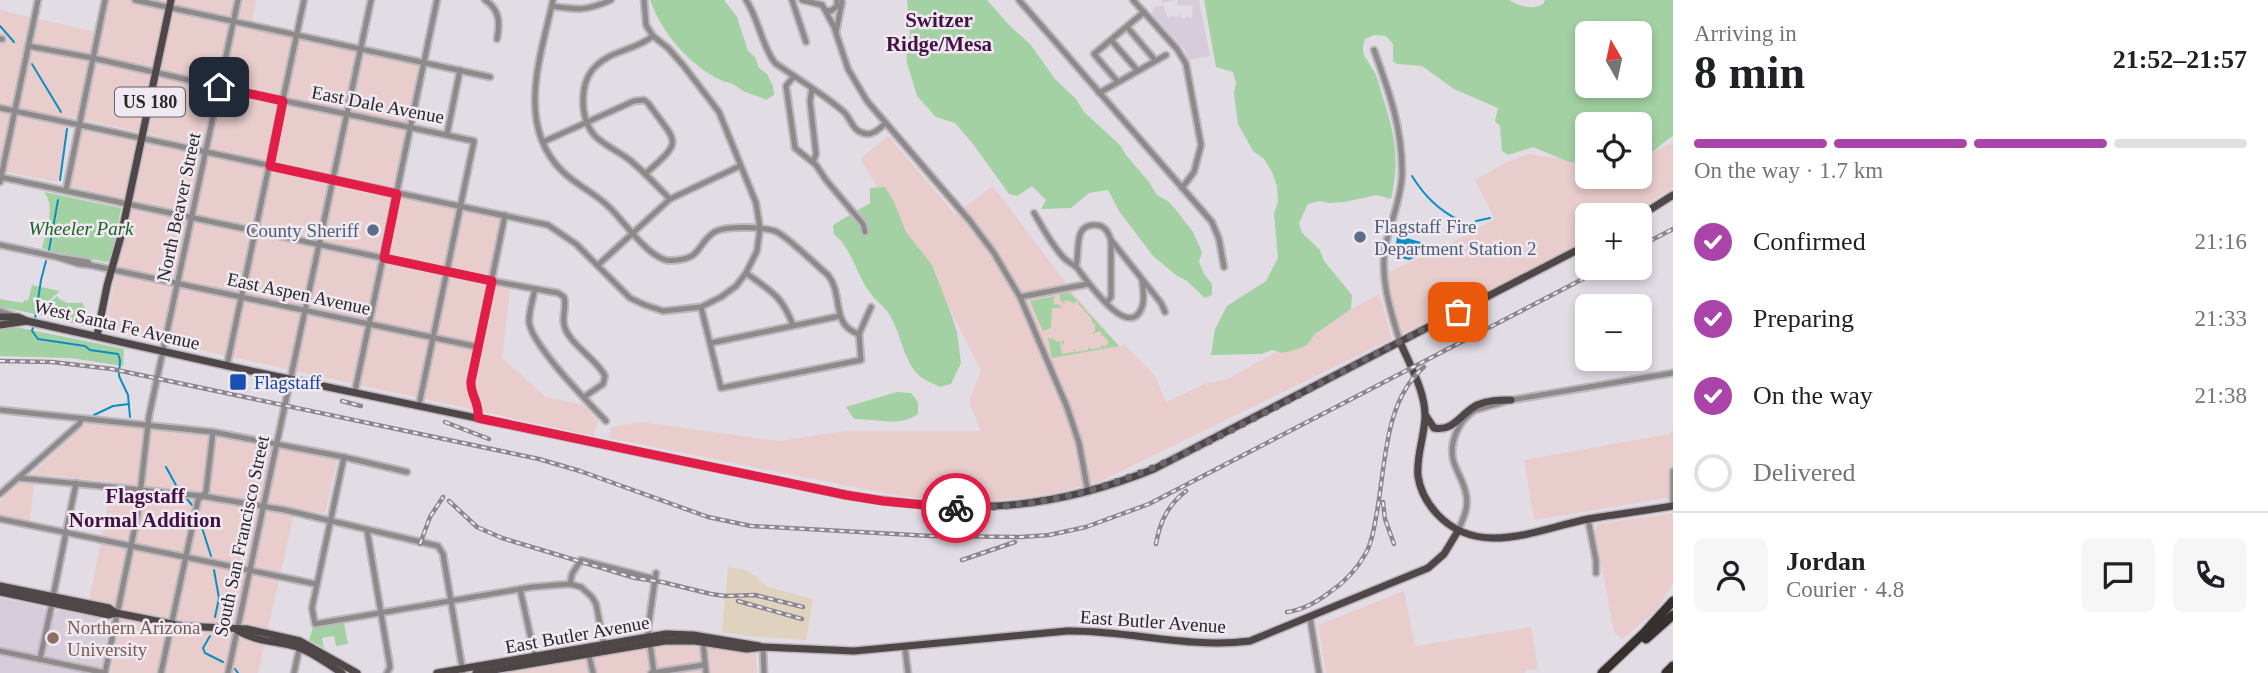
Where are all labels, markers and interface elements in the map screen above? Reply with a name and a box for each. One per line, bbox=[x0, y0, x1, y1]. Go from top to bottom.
district label: Switzer Ridge/Mesa bbox=[886, 8, 993, 56]
north arrow bbox=[1575, 21, 1652, 98]
map controls bbox=[1575, 21, 1652, 371]
text: Arriving in bbox=[1694, 21, 1797, 46]
text: 21:52–21:57 bbox=[2113, 45, 2247, 74]
text: 8 min bbox=[1694, 47, 1805, 98]
pin bbox=[189, 57, 249, 117]
icon: home bbox=[200, 68, 238, 106]
street label: East Dale Avenue bbox=[310, 81, 446, 128]
road number: US 180 bbox=[115, 88, 185, 116]
button: locate bbox=[1575, 112, 1652, 189]
street label: North Beaver Street bbox=[152, 130, 205, 284]
text: On the way · 1.7 km bbox=[1694, 158, 1883, 183]
button: + bbox=[1575, 203, 1652, 280]
place label: Flagstaff Fire Department Station 2 bbox=[1374, 216, 1537, 259]
park label: Wheeler Park bbox=[29, 218, 134, 239]
place label: County Sheriff bbox=[246, 220, 360, 241]
marker: County Sheriff bbox=[365, 222, 381, 238]
icon: check bbox=[1694, 223, 1732, 261]
text: Confirmed bbox=[1753, 227, 1866, 256]
marker: Flagstaff Fire Department Station 2 bbox=[1352, 229, 1368, 245]
text: 21:16 bbox=[2195, 229, 2247, 254]
street label: East Aspen Avenue bbox=[225, 268, 373, 319]
pin bbox=[1428, 282, 1488, 342]
icon: bag bbox=[1439, 293, 1477, 331]
button: − bbox=[1575, 294, 1652, 371]
street label: West Santa Fe Avenue bbox=[32, 295, 202, 354]
icon: check bbox=[1694, 300, 1732, 338]
text: Preparing bbox=[1753, 304, 1854, 333]
text: 21:33 bbox=[2195, 306, 2247, 331]
marker: Flagstaff bbox=[228, 372, 248, 392]
place label: Flagstaff bbox=[254, 372, 322, 393]
icon: check bbox=[1694, 377, 1732, 415]
text: On the way bbox=[1753, 381, 1873, 410]
text: 21:38 bbox=[2195, 383, 2247, 408]
street label: South San Francisco Street bbox=[210, 433, 273, 639]
text: Delivered bbox=[1753, 458, 1856, 487]
courier bbox=[921, 473, 991, 543]
district label: Flagstaff Normal Addition bbox=[69, 484, 221, 532]
icon: bike bbox=[937, 489, 975, 527]
button: person bbox=[1694, 538, 1768, 612]
button: chat bbox=[2081, 538, 2155, 612]
button: phone bbox=[2173, 538, 2247, 612]
text: Jordan bbox=[1786, 547, 1865, 576]
text: Courier · 4.8 bbox=[1786, 577, 1904, 602]
street label: East Butler Avenue bbox=[1079, 606, 1227, 637]
street label: East Butler Avenue bbox=[503, 611, 651, 658]
place label: Northern Arizona University bbox=[67, 617, 201, 660]
marker: Northern Arizona University bbox=[45, 630, 61, 646]

